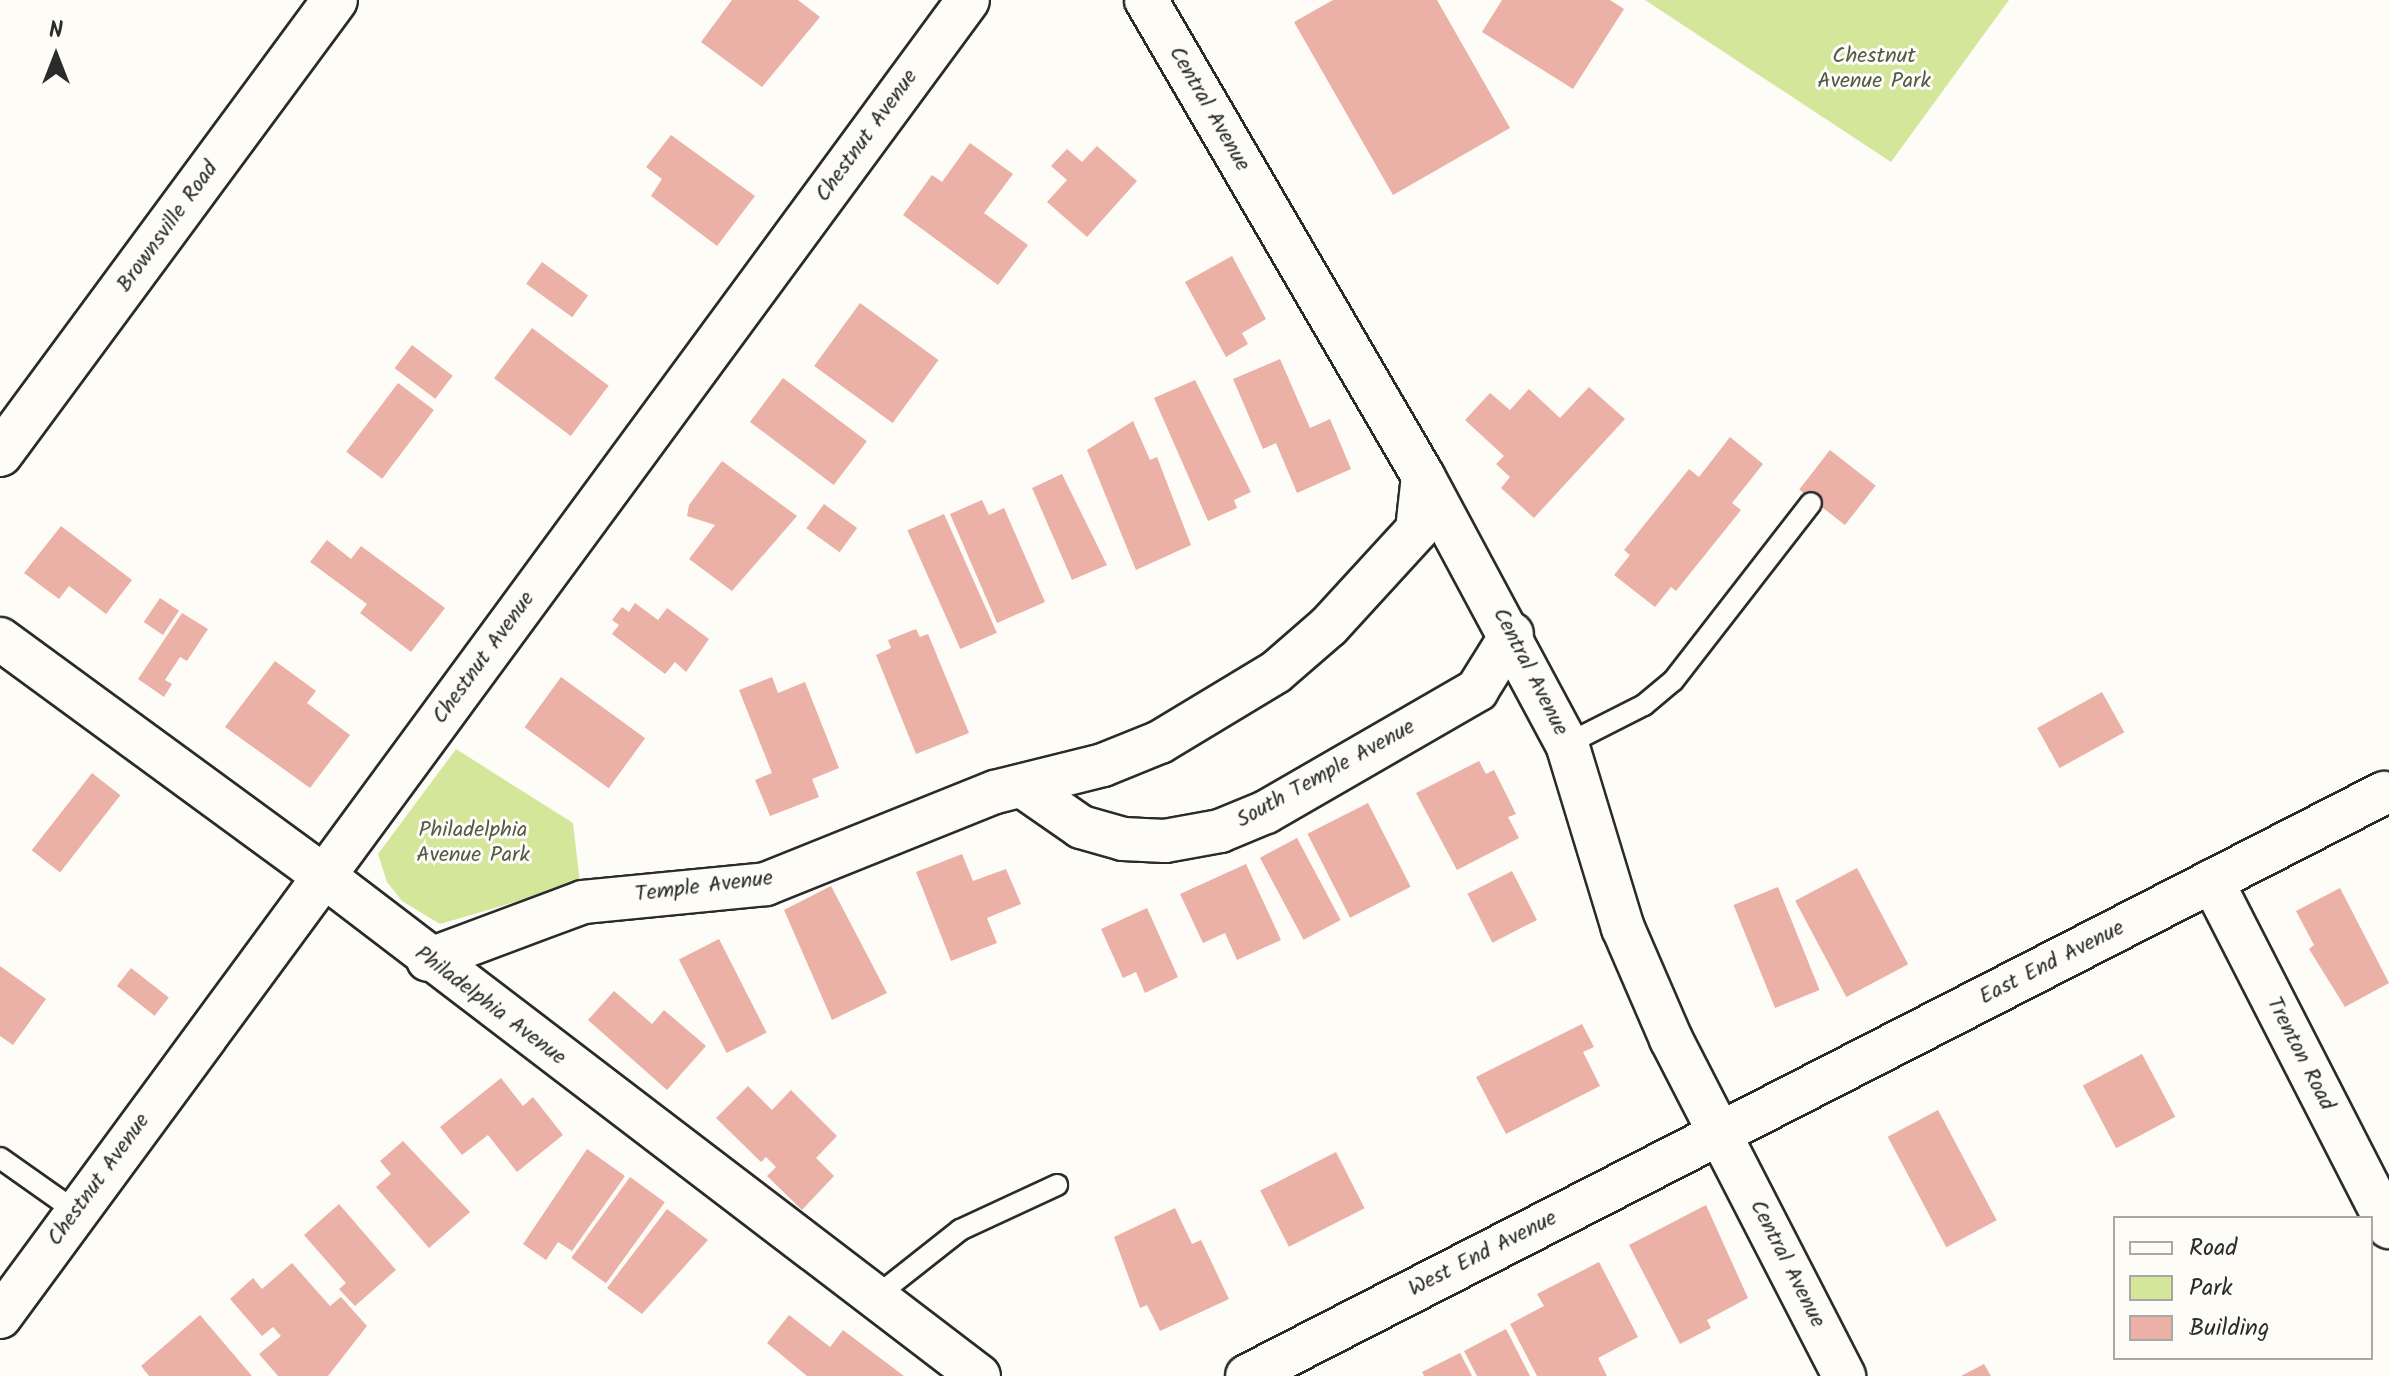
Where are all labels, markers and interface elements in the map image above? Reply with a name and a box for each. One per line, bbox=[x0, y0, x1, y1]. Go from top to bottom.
text: N bbox=[49, 14, 63, 49]
north arrow bbox=[16, 16, 96, 96]
street label: Central Avenue bbox=[1163, 42, 1255, 176]
park label: Chestnut Avenue Park bbox=[1817, 43, 1931, 94]
street label: Chestnut Avenue bbox=[810, 65, 924, 207]
street label: Brownsville Road bbox=[112, 156, 224, 298]
street label: Chestnut Avenue bbox=[427, 587, 541, 729]
street label: Central Avenue bbox=[1486, 604, 1574, 740]
street label: South Temple Avenue bbox=[1232, 714, 1420, 834]
park label: Philadelphia Avenue Park bbox=[416, 817, 530, 868]
street label: Temple Avenue bbox=[634, 865, 774, 909]
street label: East End Avenue bbox=[1975, 915, 2129, 1011]
street label: Philadelphia Avenue bbox=[409, 941, 571, 1071]
street label: Trenton Road bbox=[2260, 993, 2340, 1115]
street label: Chestnut Avenue bbox=[42, 1109, 156, 1251]
street label: Central Avenue bbox=[1743, 1196, 1831, 1332]
street label: West End Avenue bbox=[1404, 1205, 1562, 1303]
legend bbox=[2113, 1216, 2373, 1360]
text: Road bbox=[2189, 1229, 2237, 1268]
text: Park bbox=[2189, 1269, 2233, 1308]
text: Building bbox=[2189, 1309, 2269, 1348]

